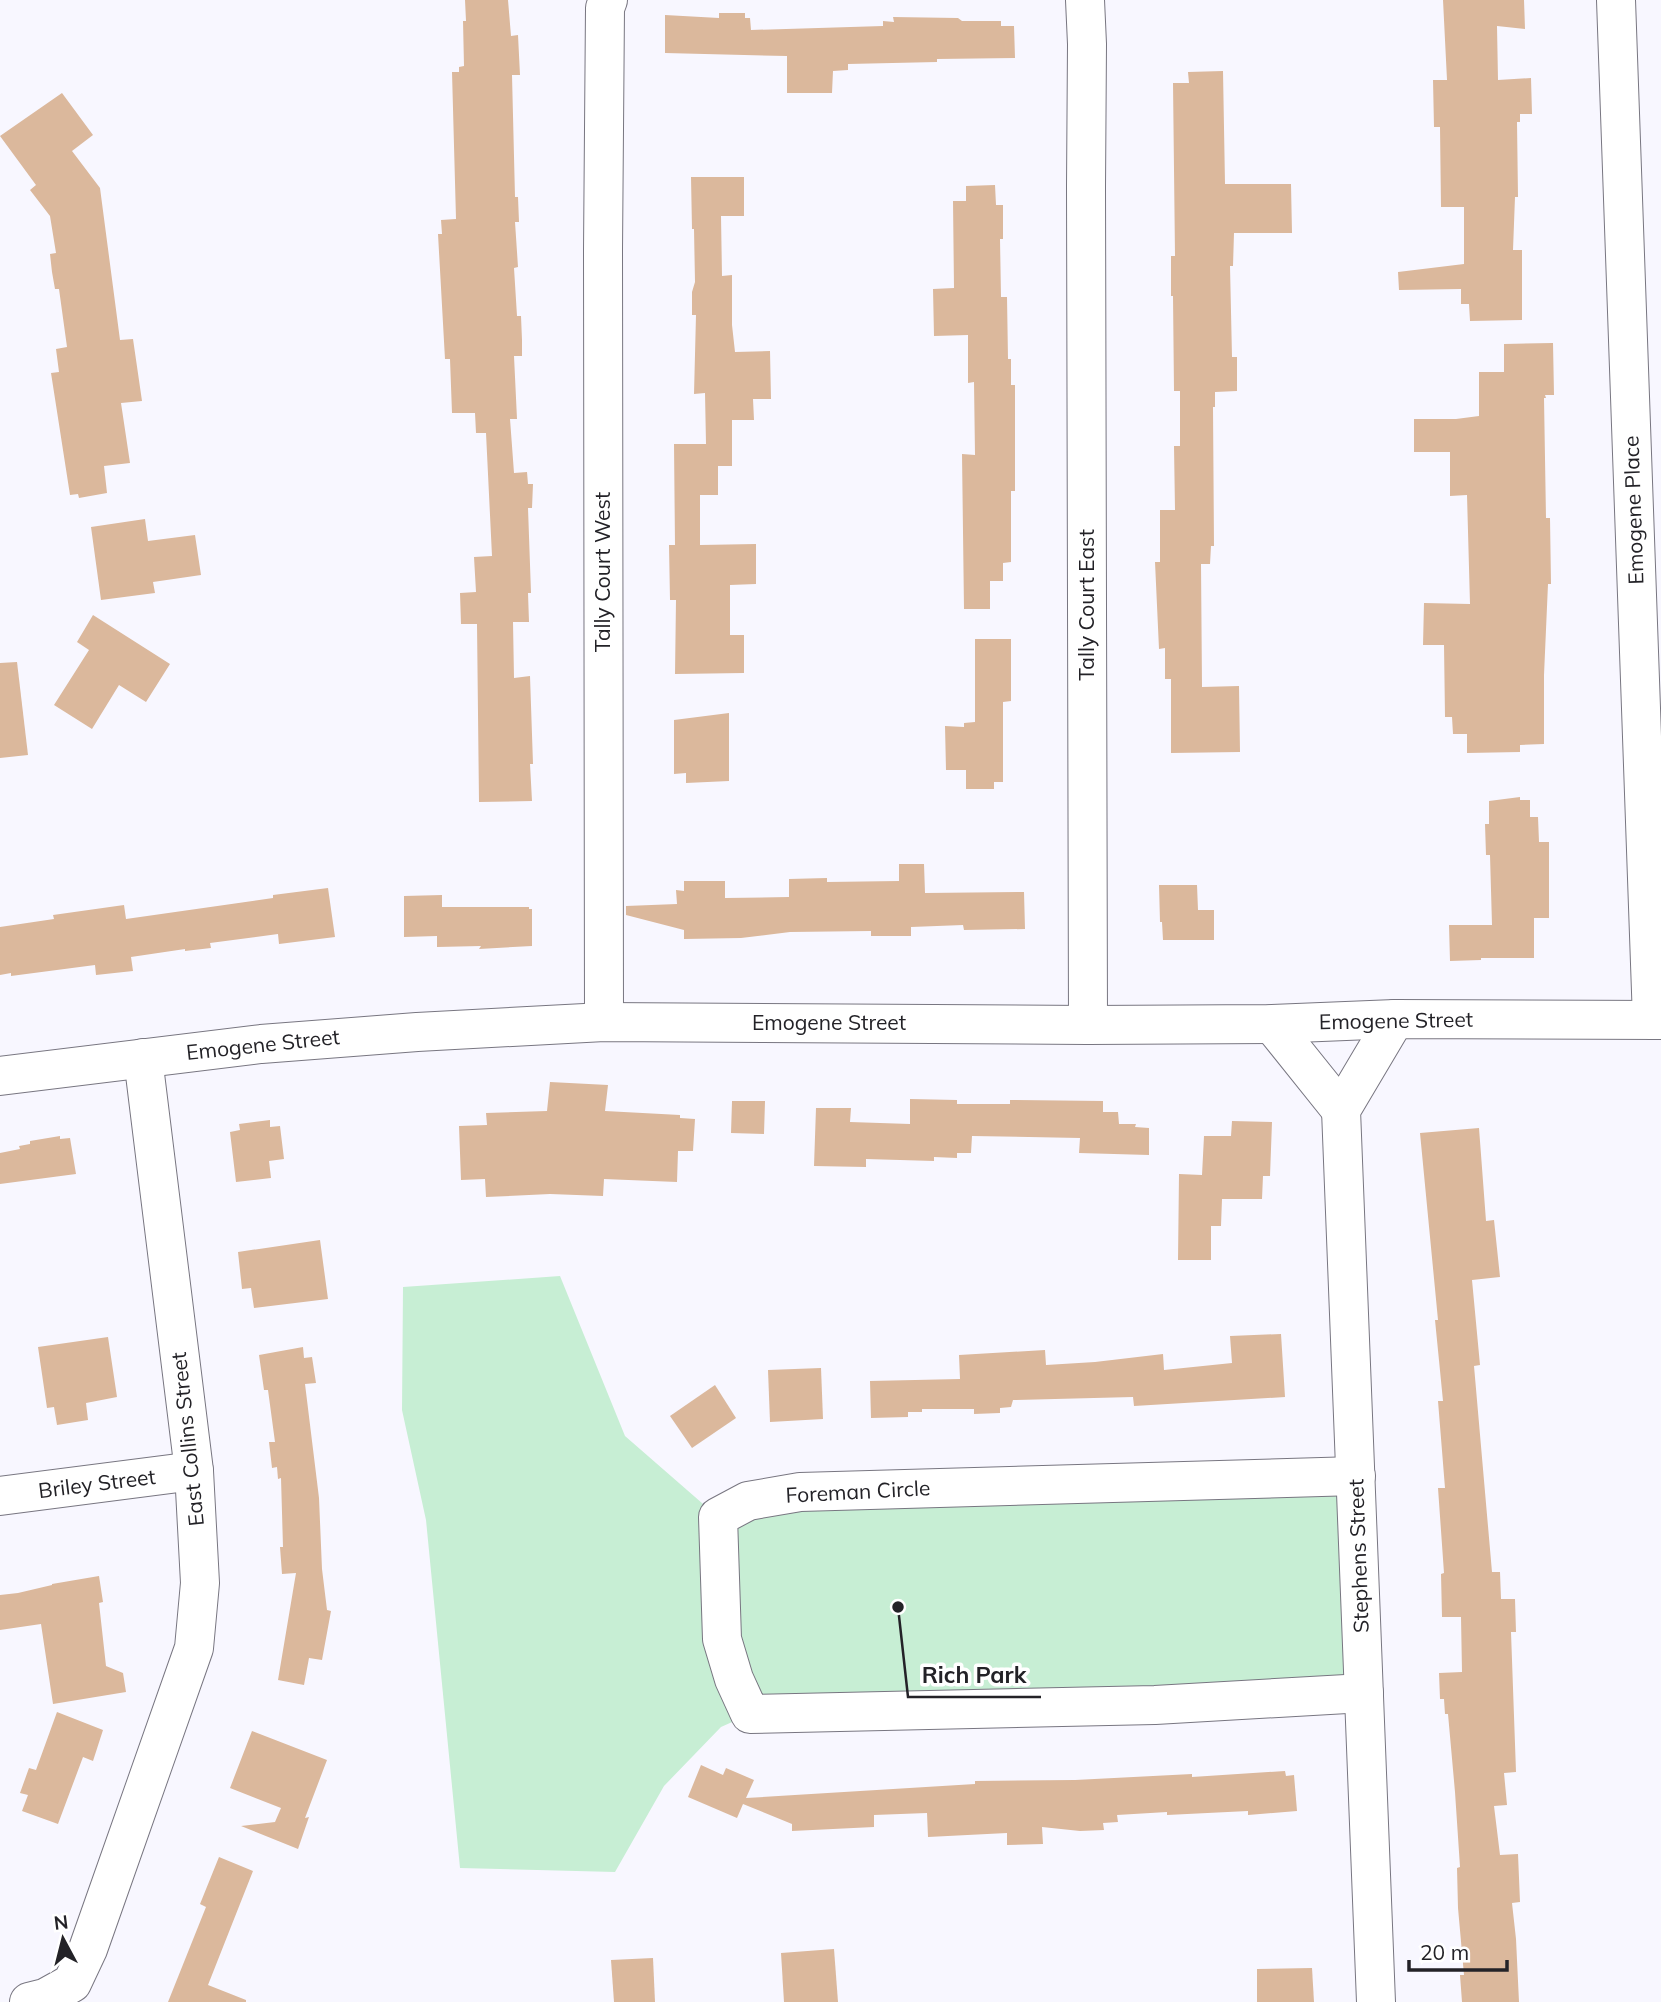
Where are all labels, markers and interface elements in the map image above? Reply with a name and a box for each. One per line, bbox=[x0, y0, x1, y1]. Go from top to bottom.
street label: Emogene Place bbox=[1617, 435, 1649, 585]
street label: Tally Court West bbox=[589, 492, 615, 652]
street label: Tally Court East bbox=[1073, 529, 1099, 681]
street label: Emogene Street bbox=[1319, 1006, 1473, 1034]
street label: Emogene Street bbox=[752, 1009, 906, 1035]
street label: Emogene Street bbox=[185, 1023, 341, 1065]
street label: East Collins Street bbox=[165, 1351, 209, 1527]
street label: Briley Street bbox=[37, 1463, 157, 1503]
street label: Foreman Circle bbox=[785, 1474, 931, 1508]
street label: Stephens Street bbox=[1342, 1478, 1374, 1634]
callout: Rich Park bbox=[908, 1653, 1041, 1697]
text: Rich Park bbox=[922, 1660, 1028, 1689]
north arrow bbox=[28, 1904, 98, 1974]
text: N bbox=[52, 1909, 70, 1935]
scale bar bbox=[1409, 1928, 1507, 1972]
text: 20 m bbox=[1420, 1939, 1469, 1965]

